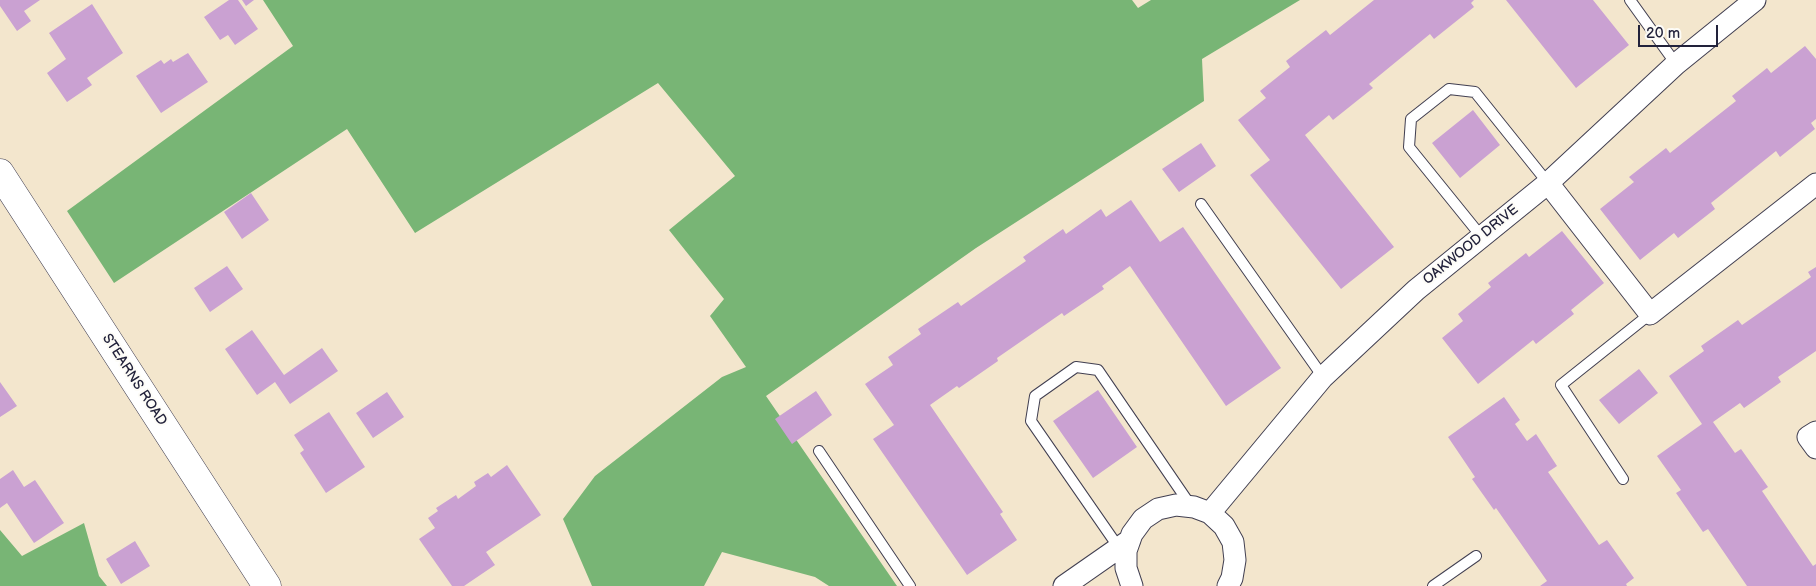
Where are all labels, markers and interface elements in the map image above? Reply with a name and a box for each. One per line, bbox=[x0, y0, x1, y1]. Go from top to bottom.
scale bar bbox=[1641, 15, 1721, 47]
text: 20 m bbox=[1646, 24, 1680, 43]
street label: OAKWOOD DRIVE bbox=[1420, 201, 1522, 289]
street label: STEARNS ROAD bbox=[98, 331, 170, 429]

